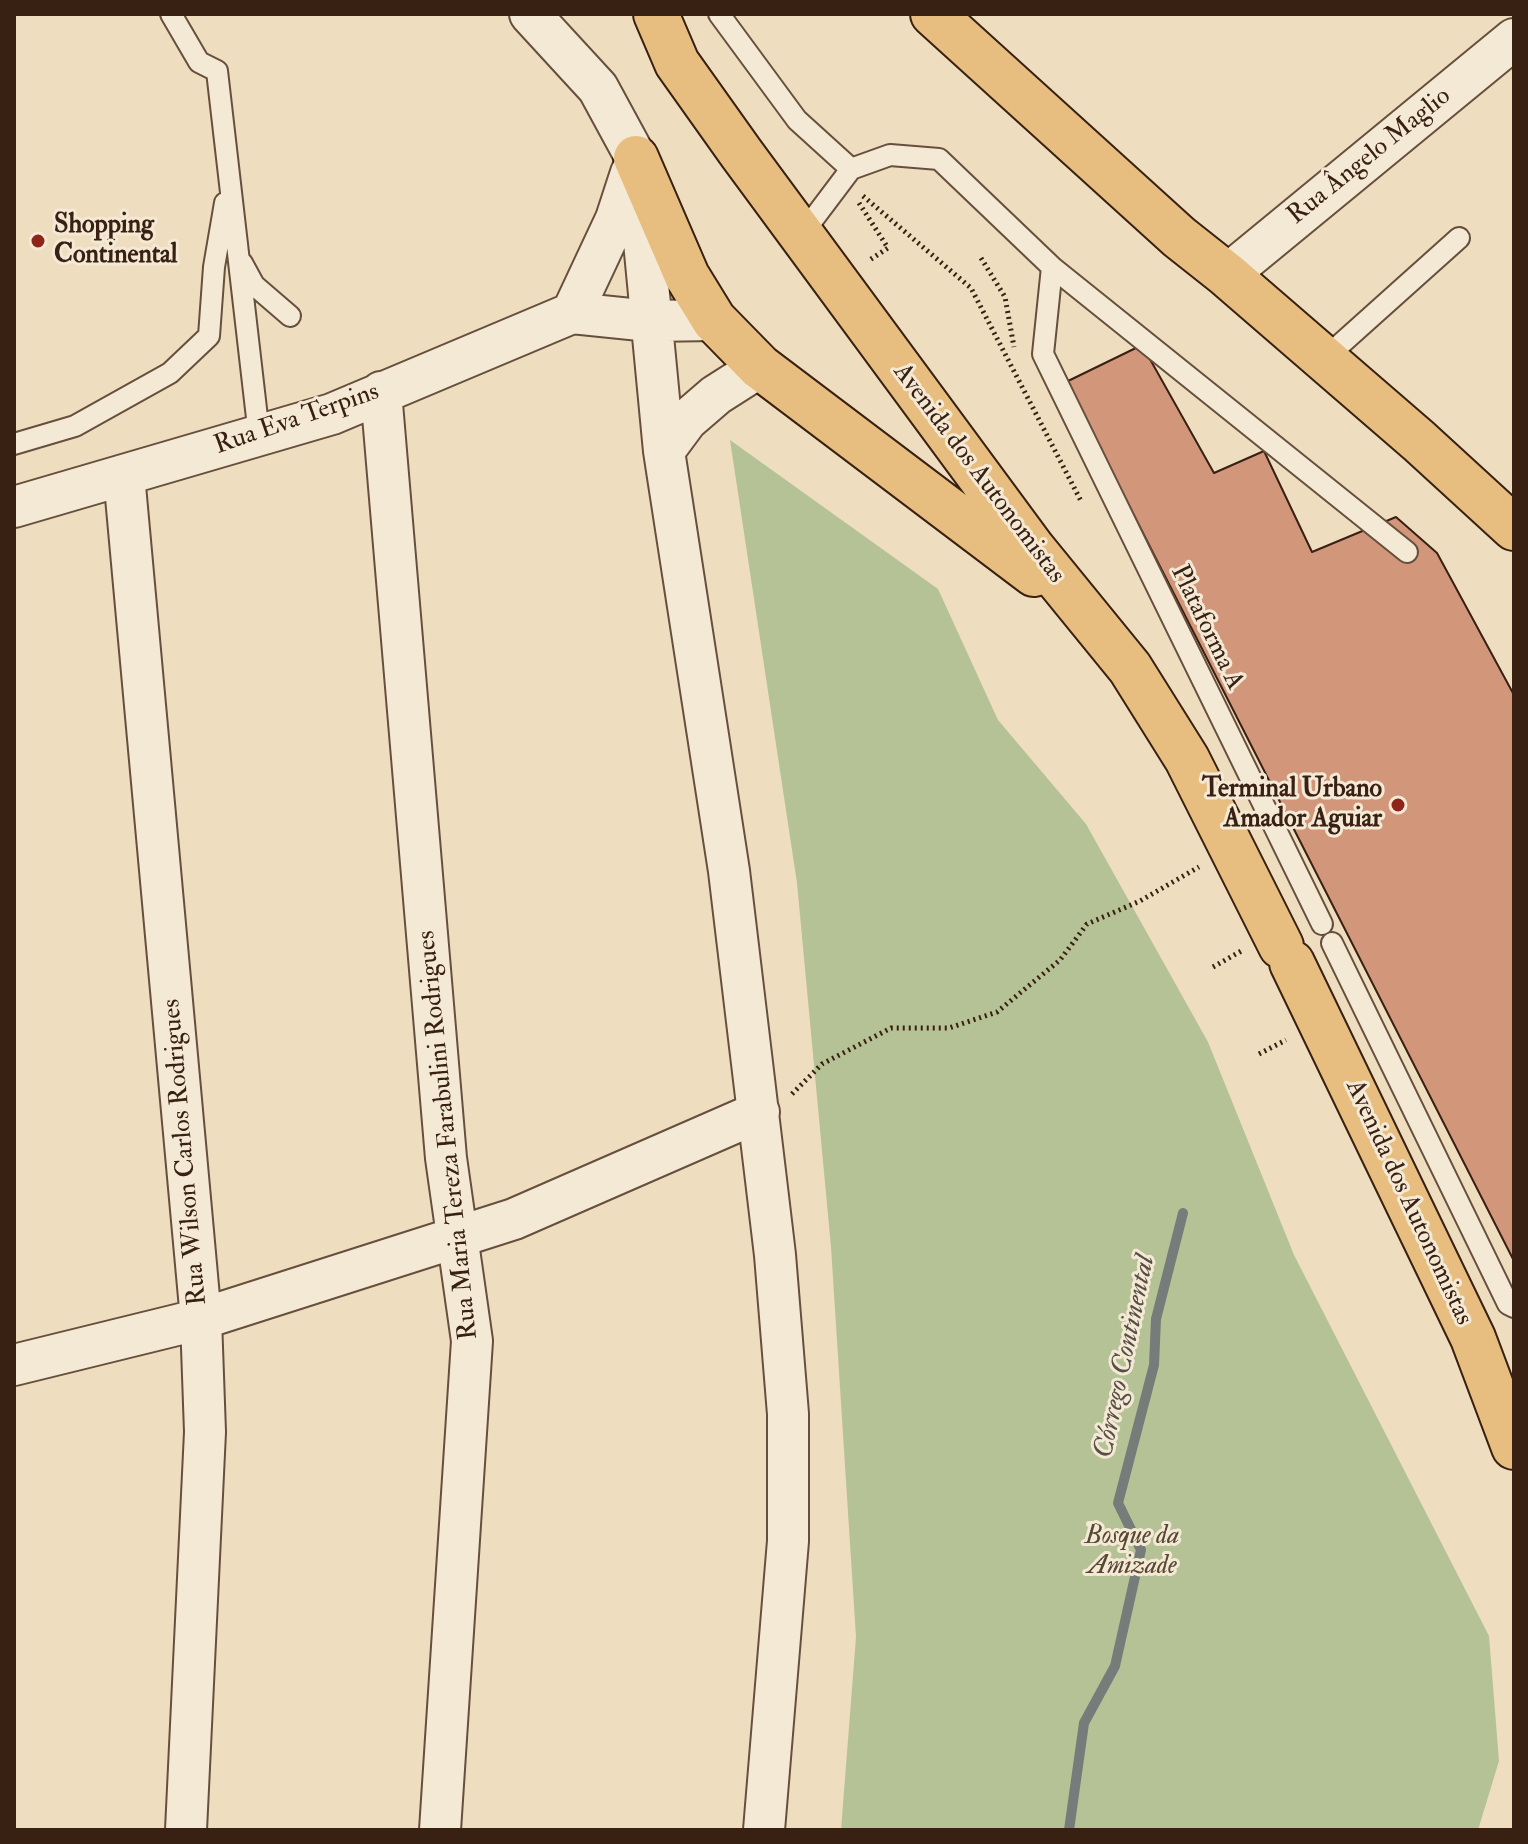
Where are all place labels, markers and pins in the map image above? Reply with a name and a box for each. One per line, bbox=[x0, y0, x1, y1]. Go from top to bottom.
place label: Shopping Continental bbox=[54, 210, 177, 272]
marker: Shopping Continental bbox=[29, 232, 47, 250]
place label: Terminal Urbano Amador Aguiar bbox=[1202, 774, 1382, 836]
marker: Terminal Urbano Amador Aguiar bbox=[1389, 796, 1407, 814]

